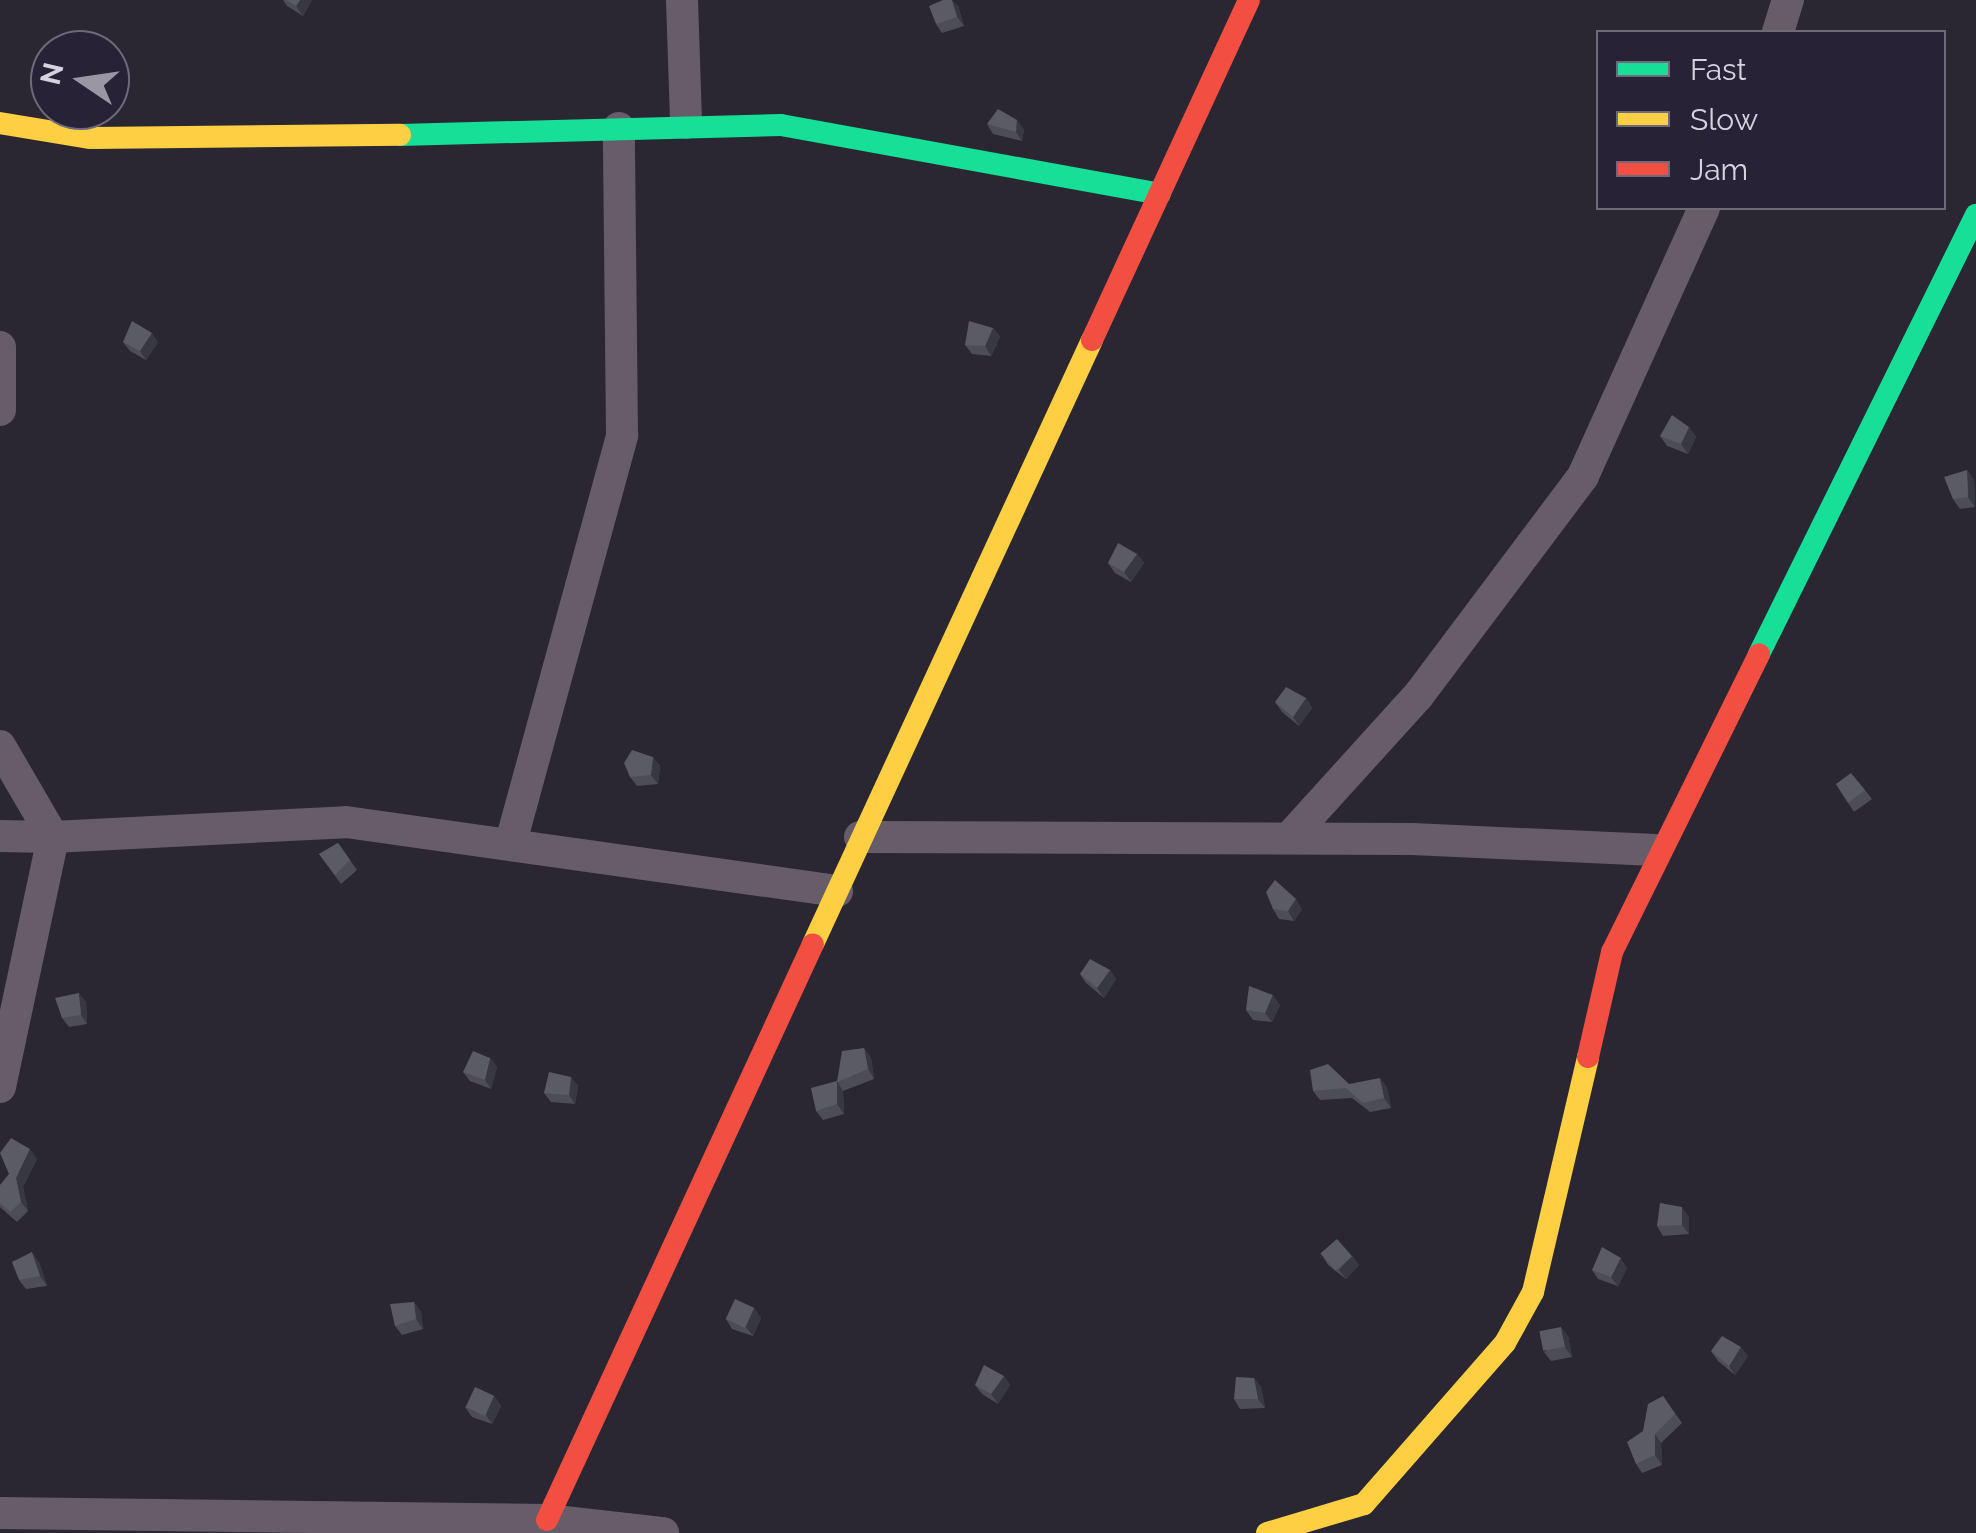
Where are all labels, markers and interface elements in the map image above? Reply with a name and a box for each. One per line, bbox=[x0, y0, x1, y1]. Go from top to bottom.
north arrow bbox=[30, 30, 130, 130]
legend bbox=[1596, 30, 1946, 210]
text: Fast bbox=[1690, 52, 1747, 87]
text: N bbox=[34, 59, 71, 88]
text: Slow bbox=[1690, 102, 1758, 137]
text: Jam bbox=[1690, 152, 1748, 187]

